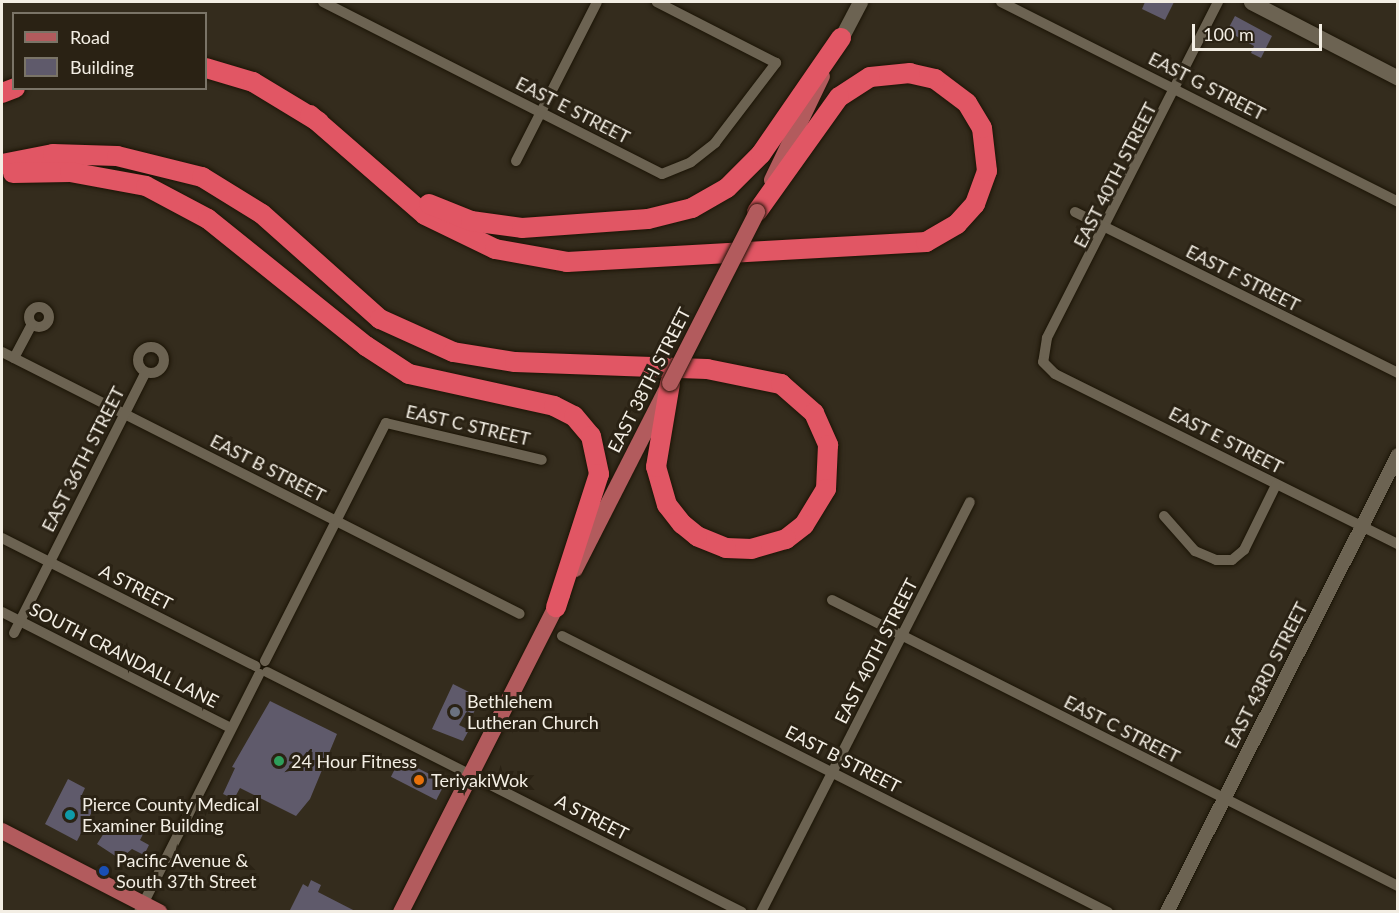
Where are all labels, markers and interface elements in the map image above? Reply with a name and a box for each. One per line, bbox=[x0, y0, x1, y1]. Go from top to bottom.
legend bbox=[12, 12, 207, 90]
scale bar bbox=[1195, 12, 1326, 50]
text: 100 m bbox=[1203, 23, 1254, 45]
text: Road bbox=[70, 26, 110, 48]
street label: EAST G STREET bbox=[1145, 47, 1269, 125]
text: Building bbox=[70, 56, 134, 78]
street label: EAST E STREET bbox=[512, 72, 634, 148]
street label: EAST 40TH STREET bbox=[1069, 99, 1161, 251]
street label: EAST F STREET bbox=[1182, 240, 1304, 316]
street label: EAST 38TH STREET bbox=[603, 304, 695, 456]
street label: EAST 36TH STREET bbox=[37, 383, 129, 535]
street label: EAST C STREET bbox=[404, 400, 532, 450]
street label: EAST E STREET bbox=[1165, 402, 1287, 478]
street label: EAST B STREET bbox=[207, 430, 329, 506]
street label: A STREET bbox=[96, 559, 176, 615]
street label: EAST 40TH STREET bbox=[830, 575, 922, 727]
street label: SOUTH CRANDALL LANE bbox=[26, 598, 222, 712]
street label: EAST 43RD STREET bbox=[1220, 598, 1312, 752]
street label: EAST C STREET bbox=[1060, 690, 1184, 768]
place label: Bethlehem Lutheran Church bbox=[467, 691, 599, 734]
marker: Bethlehem Lutheran Church bbox=[448, 705, 462, 719]
street label: EAST B STREET bbox=[782, 721, 904, 797]
place label: 24 Hour Fitness bbox=[291, 750, 417, 772]
marker: 24 Hour Fitness bbox=[272, 754, 286, 768]
place label: TeriyakiWok bbox=[431, 769, 528, 791]
marker: TeriyakiWok bbox=[412, 773, 426, 787]
street label: A STREET bbox=[552, 789, 632, 845]
place label: Pierce County Medical Examiner Building bbox=[82, 794, 260, 836]
marker: Pierce County Medical Examiner Building bbox=[63, 808, 77, 822]
place label: Pacific Avenue & South 37th Street bbox=[116, 850, 256, 892]
marker: Pacific Avenue & South 37th Street bbox=[97, 864, 111, 878]

